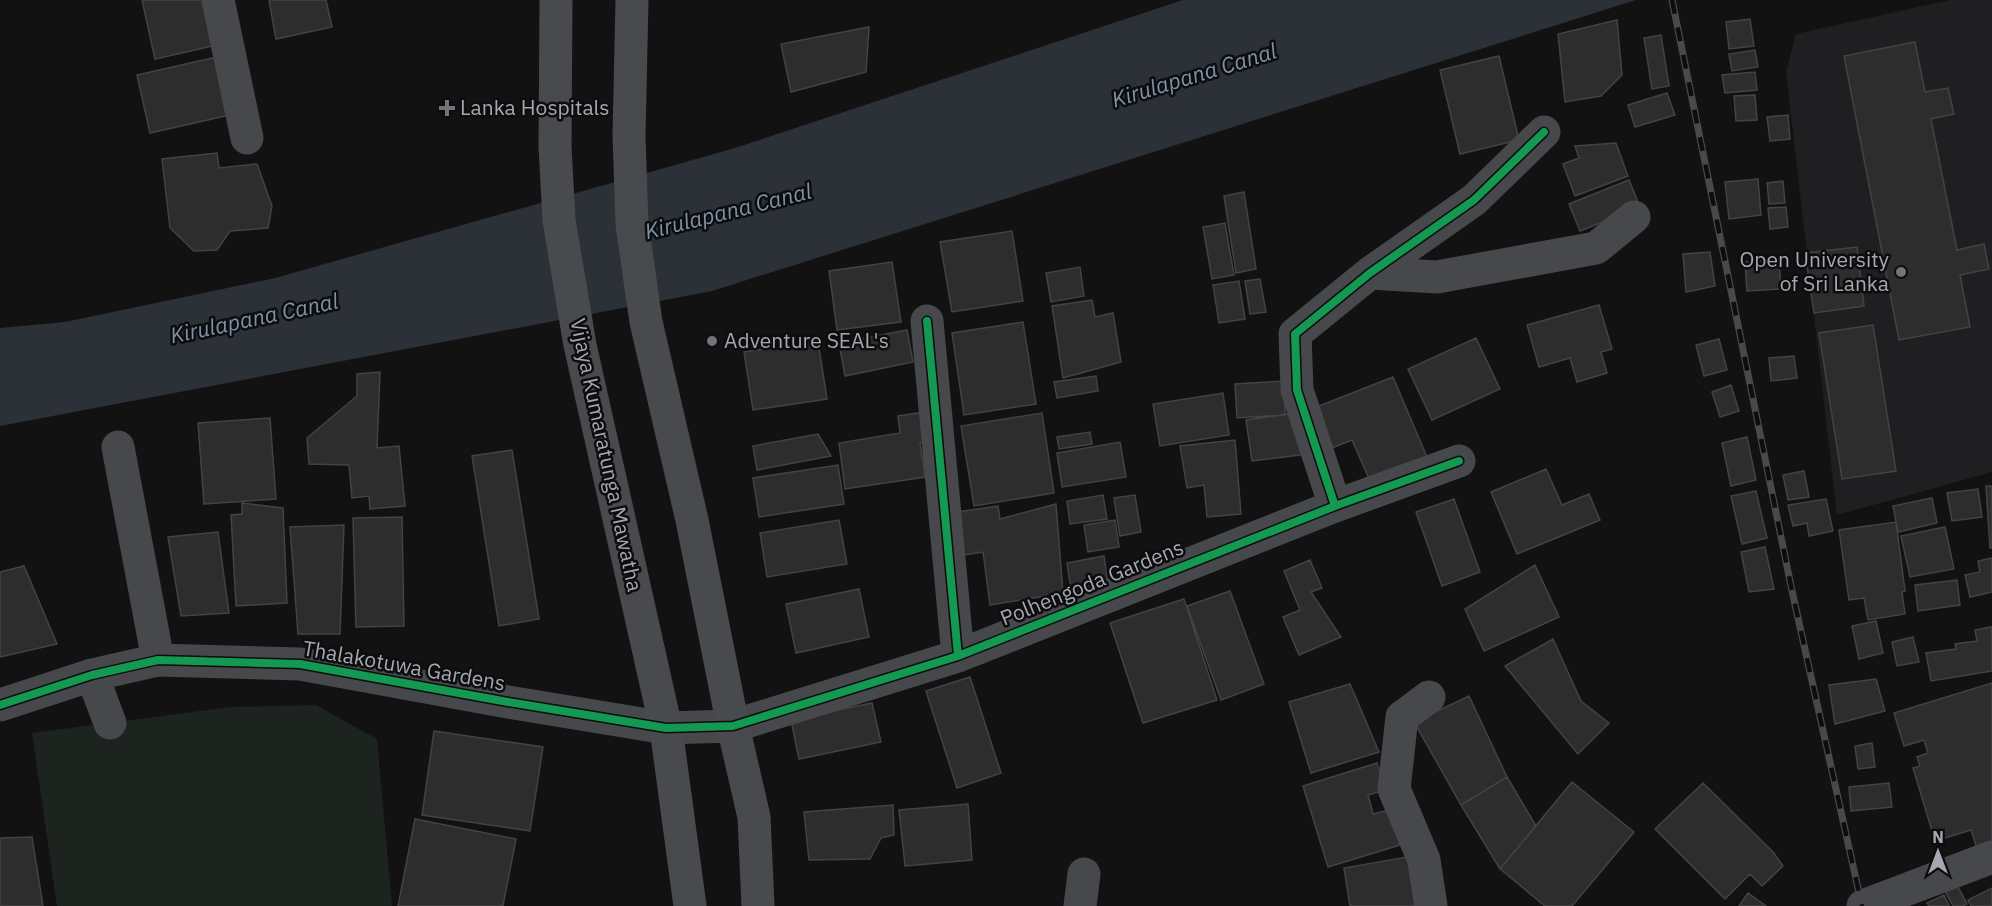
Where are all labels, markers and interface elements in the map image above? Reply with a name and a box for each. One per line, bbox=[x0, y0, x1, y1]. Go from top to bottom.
water label: Kirulapana Canal bbox=[1108, 36, 1280, 113]
place label: Lanka Hospitals bbox=[460, 93, 610, 121]
marker: Lanka Hospitals bbox=[438, 99, 456, 117]
water label: Kirulapana Canal bbox=[641, 176, 815, 245]
place label: Open University of Sri Lanka bbox=[1739, 245, 1890, 297]
marker: Open University of Sri Lanka bbox=[1894, 265, 1908, 279]
water label: Kirulapana Canal bbox=[167, 286, 341, 349]
street label: Vijaya Kumaratunga Mawatha bbox=[564, 316, 650, 594]
place label: Adventure SEAL's bbox=[724, 326, 889, 354]
marker: Adventure SEAL's bbox=[705, 334, 719, 348]
street label: Polhengoda Gardens bbox=[996, 532, 1188, 632]
street label: Thalakotuwa Gardens bbox=[301, 633, 508, 697]
north arrow bbox=[1908, 822, 1968, 882]
text: N bbox=[1932, 827, 1944, 847]

